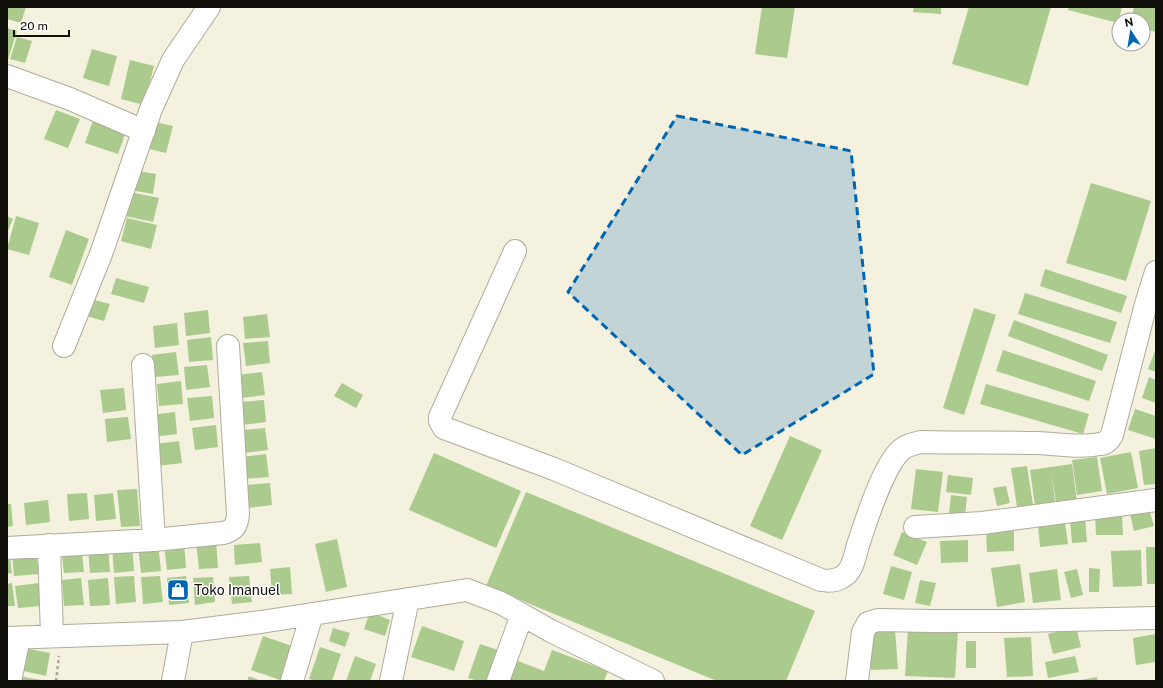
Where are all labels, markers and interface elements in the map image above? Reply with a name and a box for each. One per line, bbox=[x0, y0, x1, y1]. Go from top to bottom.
scale bar bbox=[14, 12, 69, 38]
north arrow bbox=[1111, 12, 1151, 52]
text: N bbox=[1123, 15, 1134, 29]
text: 20 m bbox=[20, 19, 48, 33]
shop icon: Toko Imanuel bbox=[165, 577, 191, 603]
place label: Toko Imanuel bbox=[194, 582, 280, 598]

